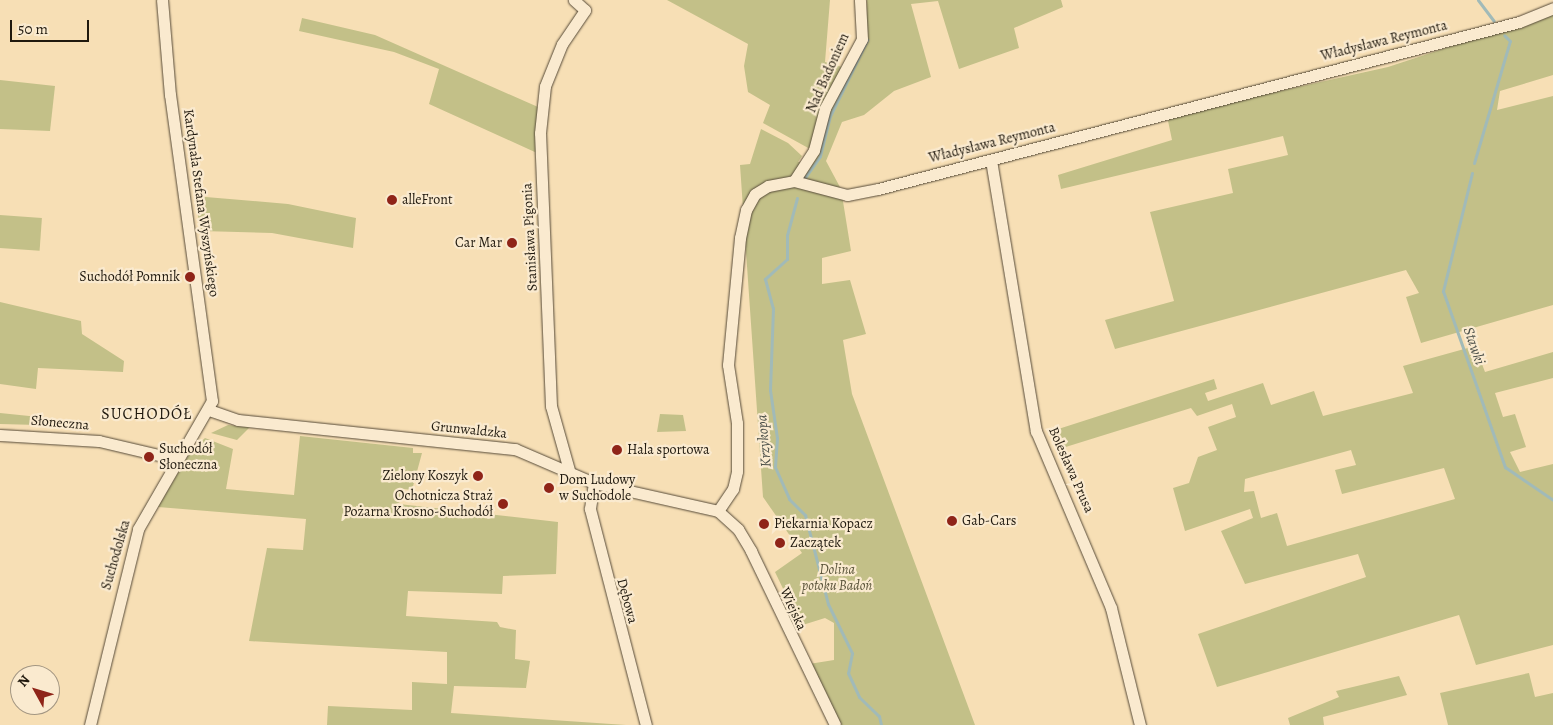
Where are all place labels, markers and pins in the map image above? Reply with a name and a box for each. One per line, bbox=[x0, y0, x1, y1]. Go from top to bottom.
place label: alleFront bbox=[402, 192, 453, 208]
marker: alleFront bbox=[386, 194, 398, 206]
place label: Car Mar bbox=[455, 235, 502, 251]
marker: Car Mar bbox=[506, 237, 518, 249]
place label: Suchodół Pomnik bbox=[79, 269, 180, 285]
marker: Suchodół Pomnik bbox=[184, 271, 196, 283]
place label: Suchodół Słoneczna bbox=[159, 441, 218, 474]
place label: Hala sportowa bbox=[627, 442, 709, 458]
marker: Hala sportowa bbox=[611, 444, 623, 456]
marker: Suchodół Słoneczna bbox=[143, 451, 155, 463]
place label: Zielony Koszyk bbox=[382, 468, 468, 484]
marker: Zielony Koszyk bbox=[472, 470, 484, 482]
place label: Dom Ludowy w Suchodole bbox=[559, 472, 635, 504]
marker: Dom Ludowy w Suchodole bbox=[543, 482, 555, 494]
place label: Ochotnicza Straż Pożarna Krosno-Suchodół bbox=[343, 488, 493, 520]
marker: Ochotnicza Straż Pożarna Krosno-Suchodół bbox=[497, 498, 509, 510]
place label: Gab-Cars bbox=[962, 513, 1016, 529]
marker: Gab-Cars bbox=[946, 515, 958, 527]
place label: Piekarnia Kopacz bbox=[774, 516, 873, 532]
marker: Piekarnia Kopacz bbox=[758, 518, 770, 530]
place label: Zaczątek bbox=[790, 535, 841, 551]
marker: Zaczątek bbox=[774, 537, 786, 549]

